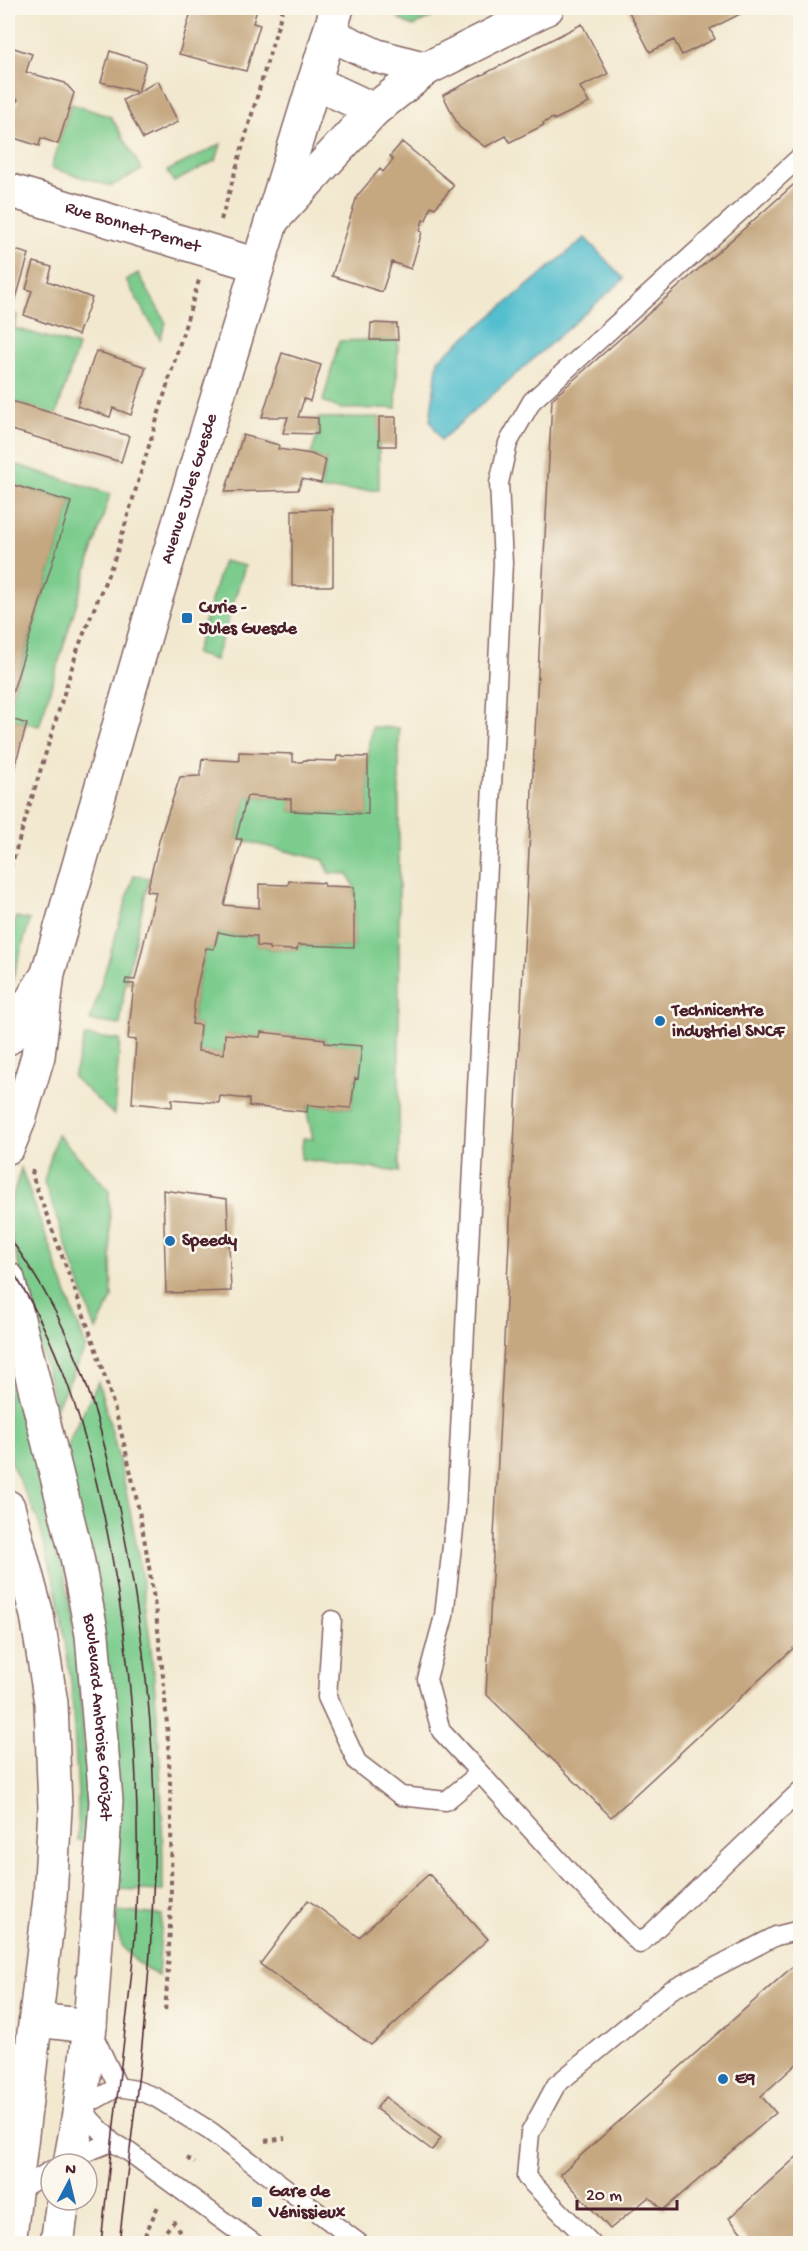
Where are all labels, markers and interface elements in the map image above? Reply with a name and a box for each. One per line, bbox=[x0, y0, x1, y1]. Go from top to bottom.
street label: Rue Bonnet-Pernet bbox=[62, 197, 204, 258]
street label: Avenue Jules Guesde bbox=[156, 410, 223, 567]
place label: Curie - Jules Guesde bbox=[198, 598, 297, 640]
marker: Curie - Jules Guesde bbox=[180, 611, 194, 625]
place label: Technicentre industriel SNCF bbox=[670, 1001, 786, 1043]
marker: Technicentre industriel SNCF bbox=[653, 1014, 667, 1028]
place label: Speedy bbox=[182, 1231, 237, 1252]
marker: Speedy bbox=[163, 1234, 177, 1248]
street label: Boulevard Ambroise Croizat bbox=[77, 1611, 117, 1822]
place label: E9 bbox=[735, 2069, 755, 2090]
marker: E9 bbox=[716, 2072, 730, 2086]
north arrow bbox=[39, 2152, 99, 2212]
text: N bbox=[64, 2161, 77, 2181]
scale bar bbox=[577, 2173, 678, 2211]
place label: Gare de Vénissieux bbox=[268, 2182, 346, 2224]
text: 20 m bbox=[586, 2186, 622, 2207]
marker: Gare de Vénissieux bbox=[250, 2195, 264, 2209]

